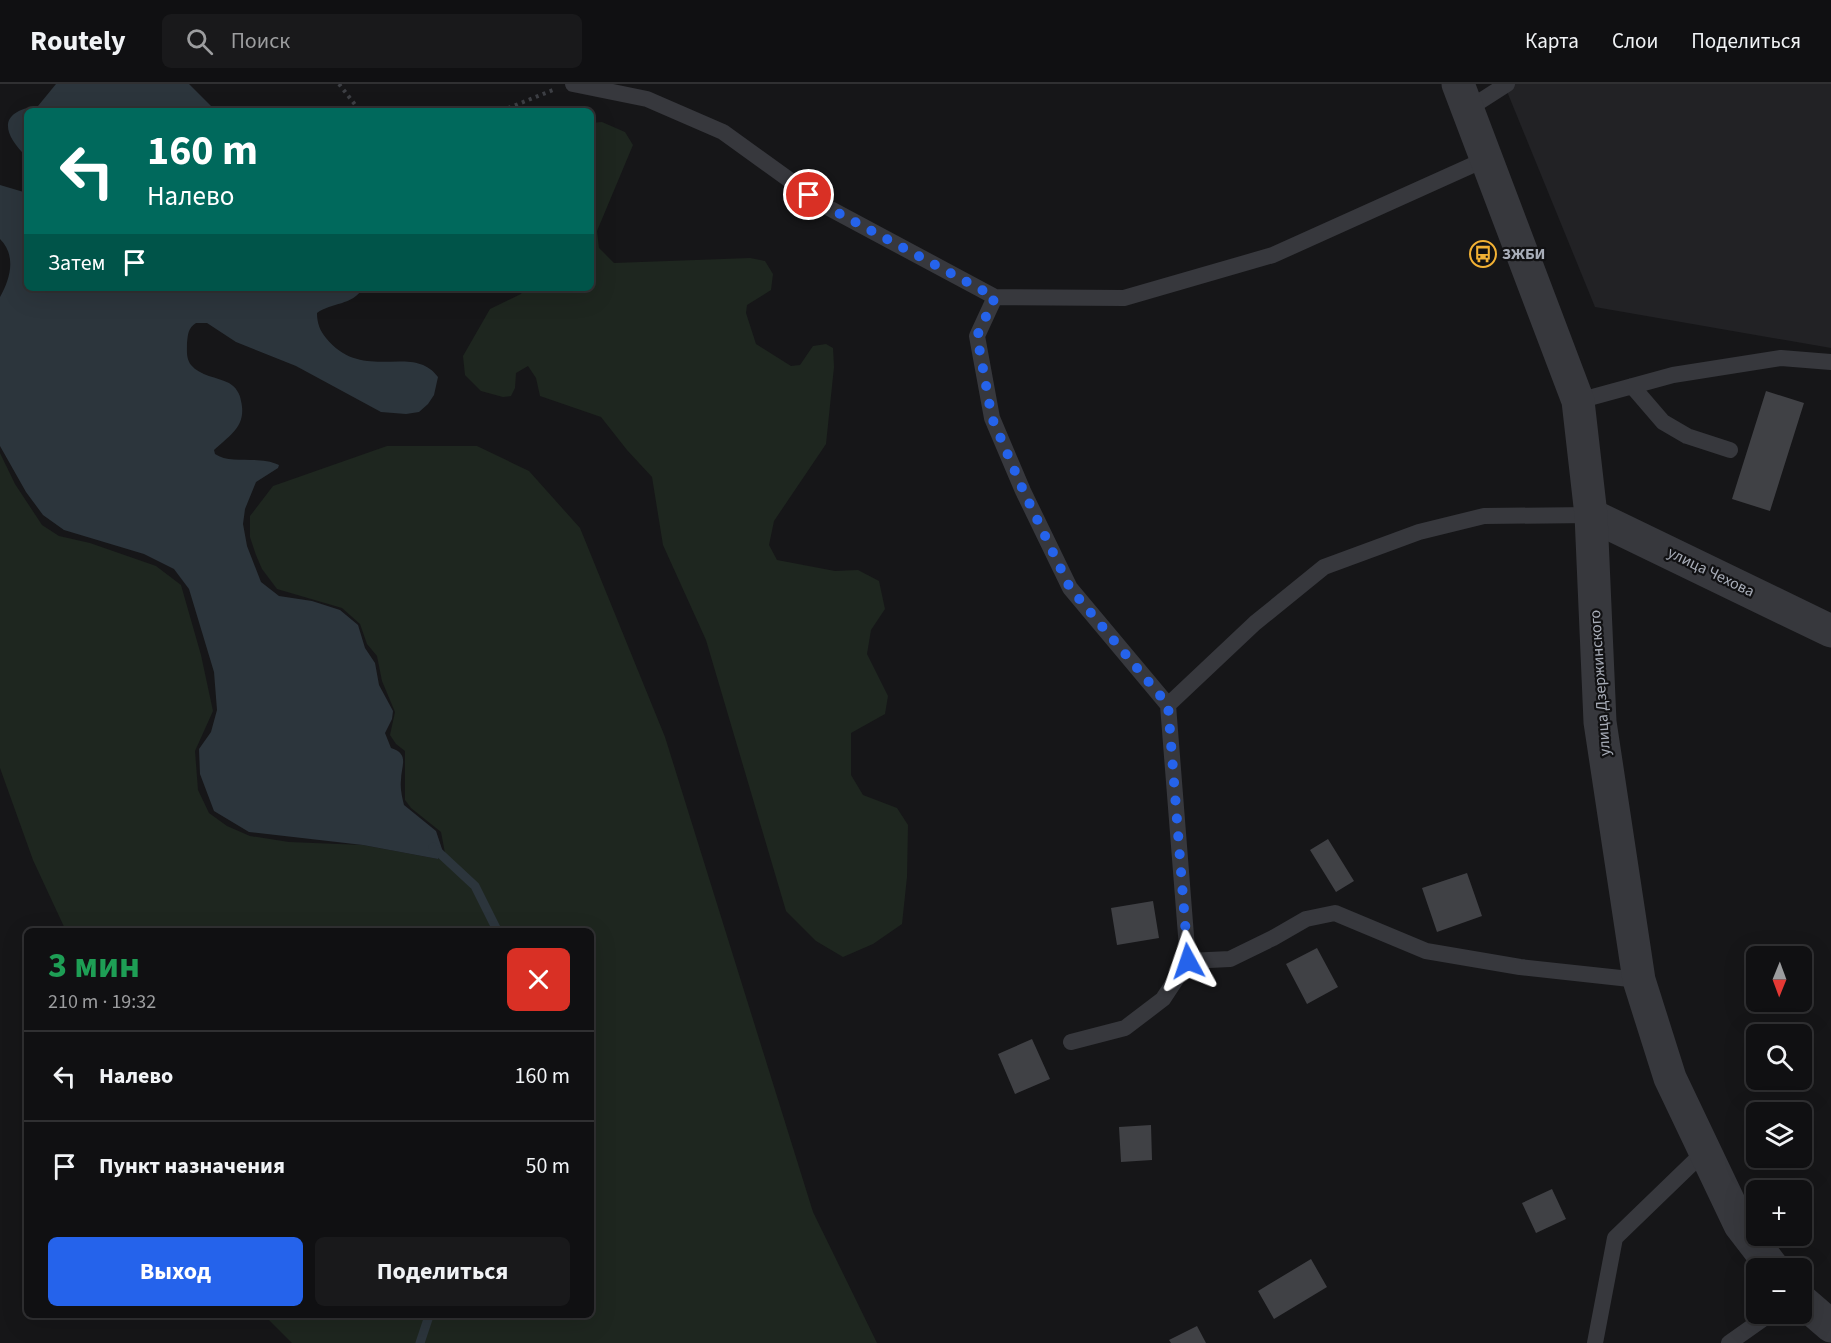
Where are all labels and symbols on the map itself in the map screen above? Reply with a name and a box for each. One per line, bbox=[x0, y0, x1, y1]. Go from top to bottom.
pin bbox=[783, 169, 834, 220]
bus stop icon: ЗЖБИ bbox=[1468, 239, 1498, 269]
place label: ЗЖБИ bbox=[1502, 243, 1545, 265]
street label: улица Чехова bbox=[1664, 541, 1758, 603]
street label: улица Дзержинского bbox=[1584, 609, 1616, 757]
position arrow bbox=[1156, 929, 1220, 993]
north arrow bbox=[1746, 946, 1812, 1012]

